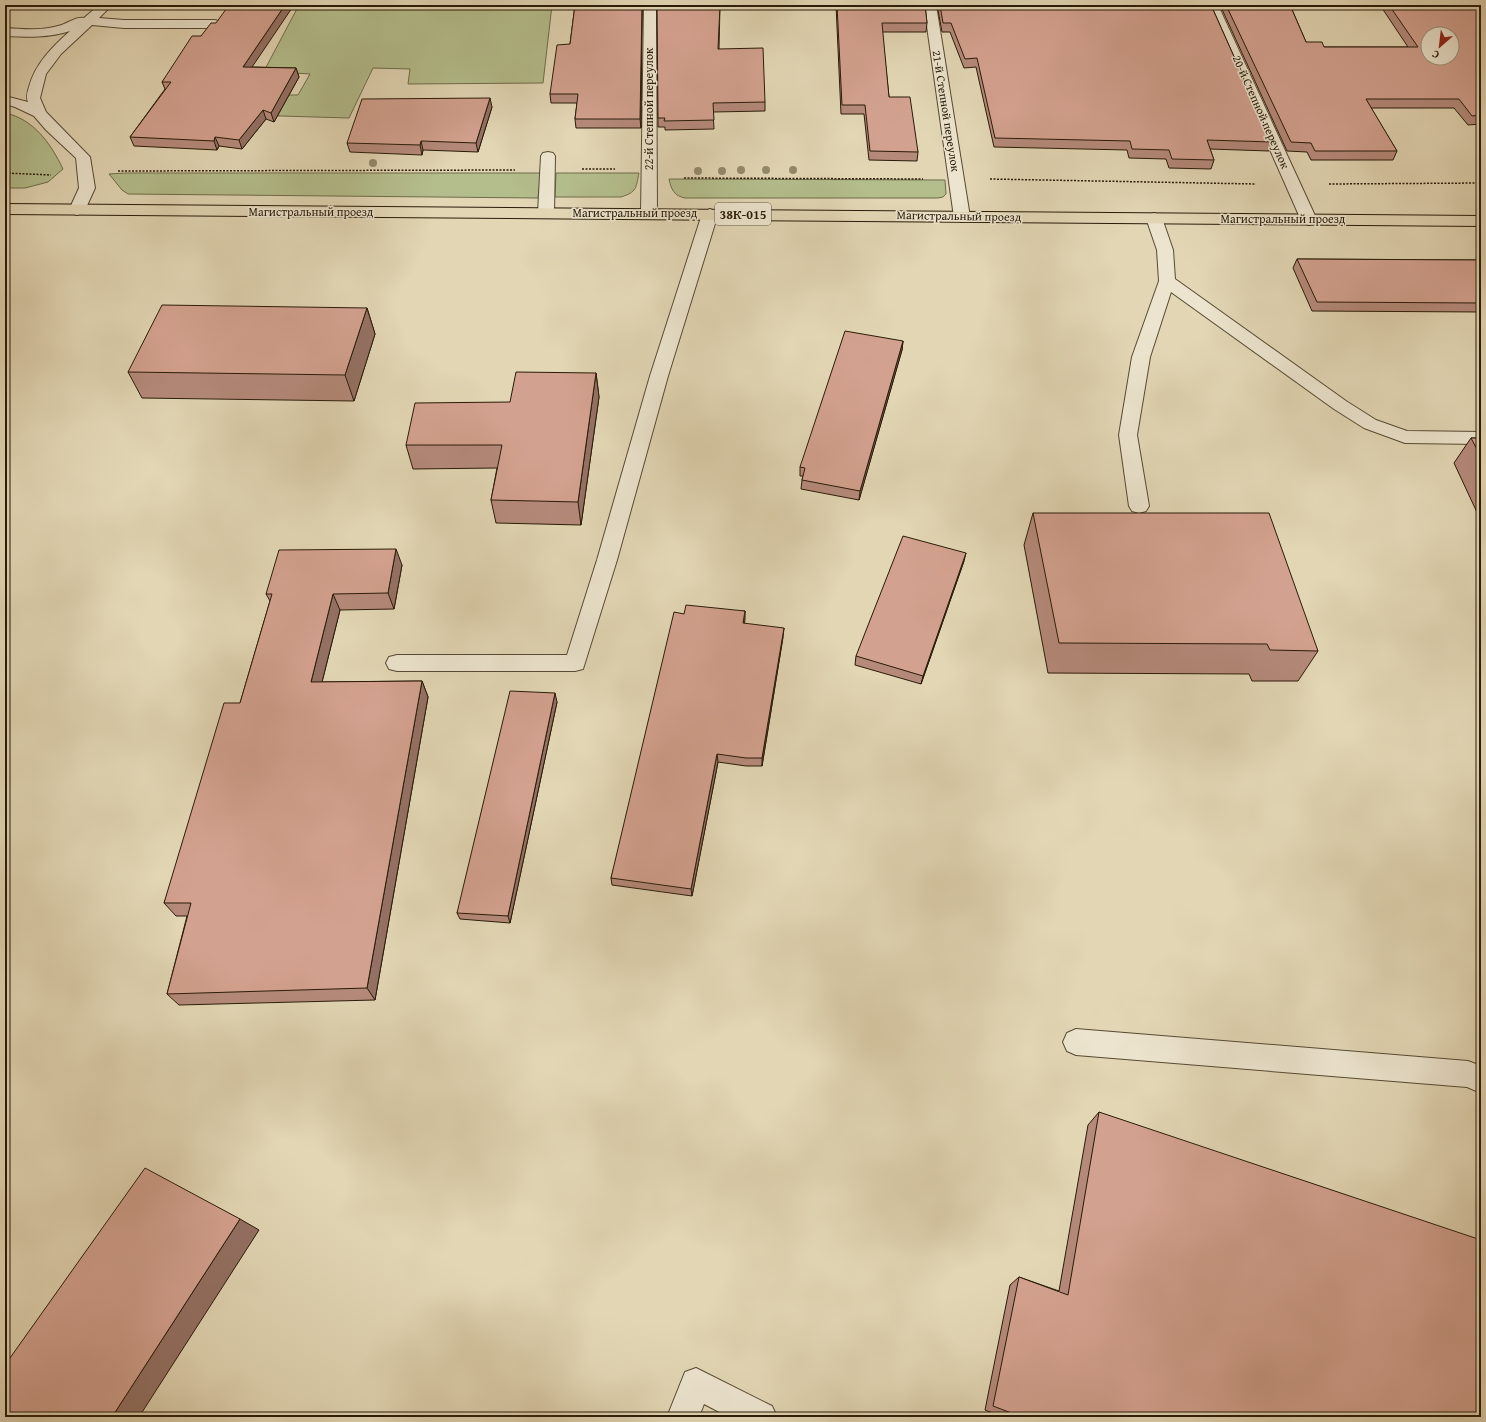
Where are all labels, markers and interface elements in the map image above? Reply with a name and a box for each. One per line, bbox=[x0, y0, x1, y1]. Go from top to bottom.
north arrow bbox=[1420, 26, 1460, 66]
text: С bbox=[1429, 46, 1442, 63]
street label: 22-й Степной переулок bbox=[640, 47, 657, 170]
street label: 21-й Степной переулок bbox=[929, 49, 965, 174]
street label: 20-й Степной переулок bbox=[1229, 52, 1294, 172]
street label: Магистральный проезд bbox=[249, 203, 374, 220]
road number: 38К-015 bbox=[715, 203, 771, 225]
street label: Магистральный проезд bbox=[573, 204, 698, 221]
street label: Магистральный проезд bbox=[896, 206, 1022, 225]
street label: Магистральный проезд bbox=[1221, 210, 1346, 227]

